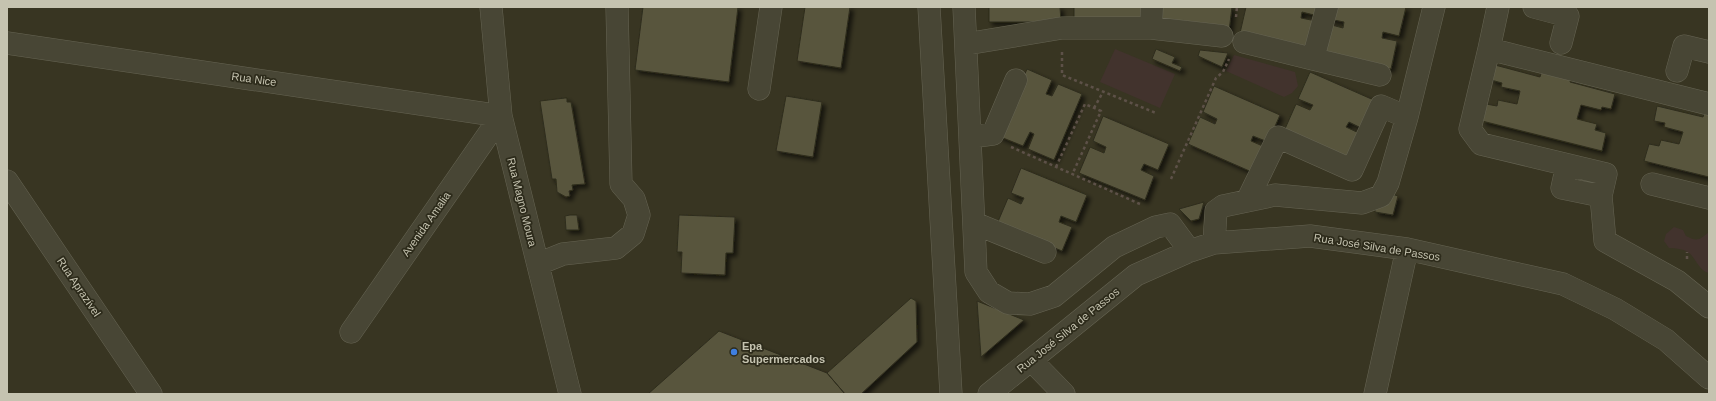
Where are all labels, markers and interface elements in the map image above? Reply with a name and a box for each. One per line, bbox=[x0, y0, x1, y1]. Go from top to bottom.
street label: Rua Nice bbox=[231, 70, 277, 88]
street label: Rua Magno Moura bbox=[505, 156, 539, 249]
street label: Avenida Amalia bbox=[399, 189, 453, 258]
street label: Rua José Silva de Passos bbox=[1313, 231, 1442, 263]
street label: Rua Aprazível bbox=[55, 255, 103, 319]
street label: Rua José Silva de Passos bbox=[1015, 285, 1122, 375]
place label: Epa Supermercados bbox=[742, 340, 825, 365]
marker: Epa Supermercados bbox=[729, 347, 739, 357]

